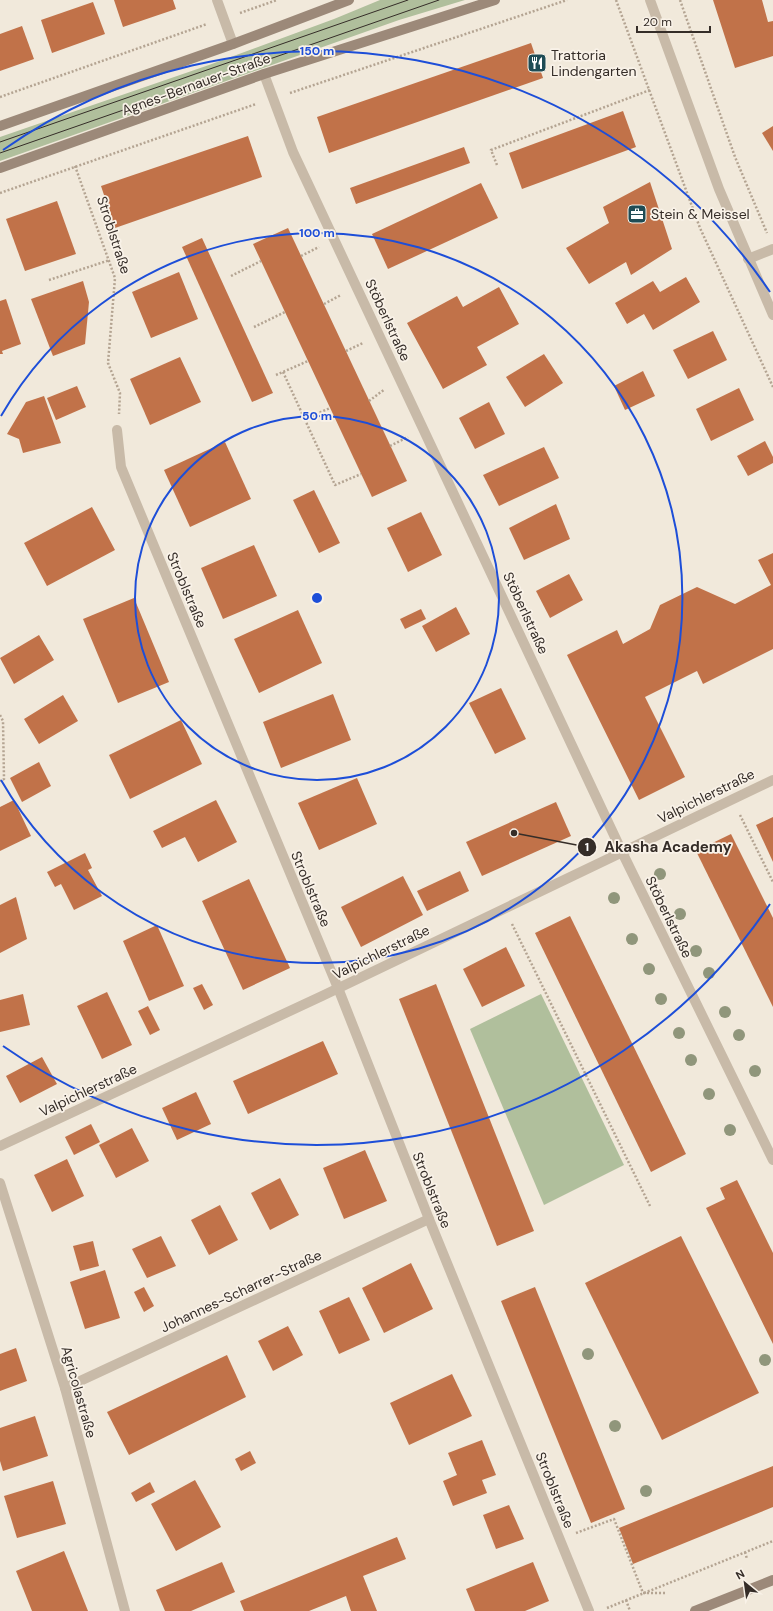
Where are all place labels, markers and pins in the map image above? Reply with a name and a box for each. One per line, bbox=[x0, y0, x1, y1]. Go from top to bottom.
place label: Trattoria Lindengarten bbox=[551, 46, 636, 80]
restaurant icon: Trattoria Lindengarten bbox=[526, 52, 548, 74]
office icon: Stein & Meissel bbox=[626, 203, 648, 225]
place label: Stein & Meissel bbox=[651, 205, 750, 223]
centre of rings bbox=[310, 591, 324, 605]
callout: Akasha Academy bbox=[577, 833, 740, 860]

